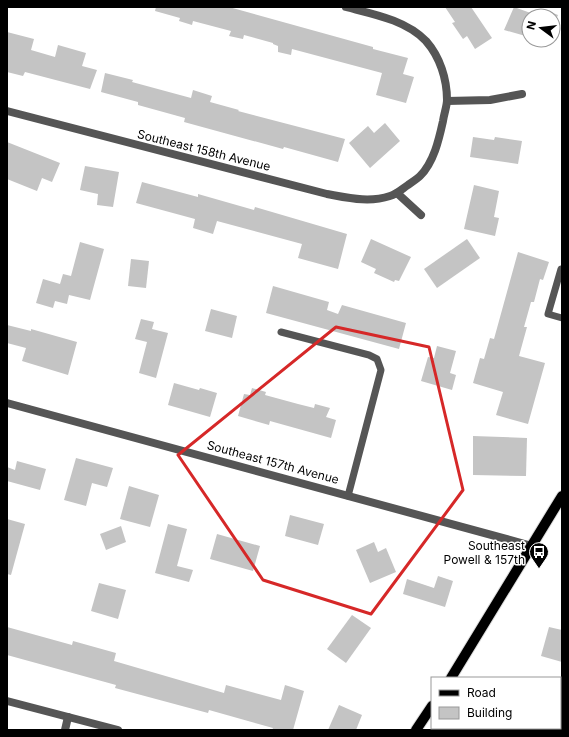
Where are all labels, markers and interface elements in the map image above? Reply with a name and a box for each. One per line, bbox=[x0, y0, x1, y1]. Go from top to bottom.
north arrow bbox=[521, 8, 561, 48]
text: N bbox=[523, 20, 539, 31]
street label: Southeast 158th Avenue bbox=[136, 126, 272, 174]
street label: Southeast 157th Avenue bbox=[205, 437, 341, 487]
place label: Southeast Powell & 157th bbox=[444, 538, 525, 567]
bus stop icon: Southeast Powell & 157th bbox=[528, 541, 550, 569]
legend bbox=[431, 677, 561, 729]
text: Road bbox=[467, 685, 496, 700]
text: Building bbox=[467, 705, 512, 720]

